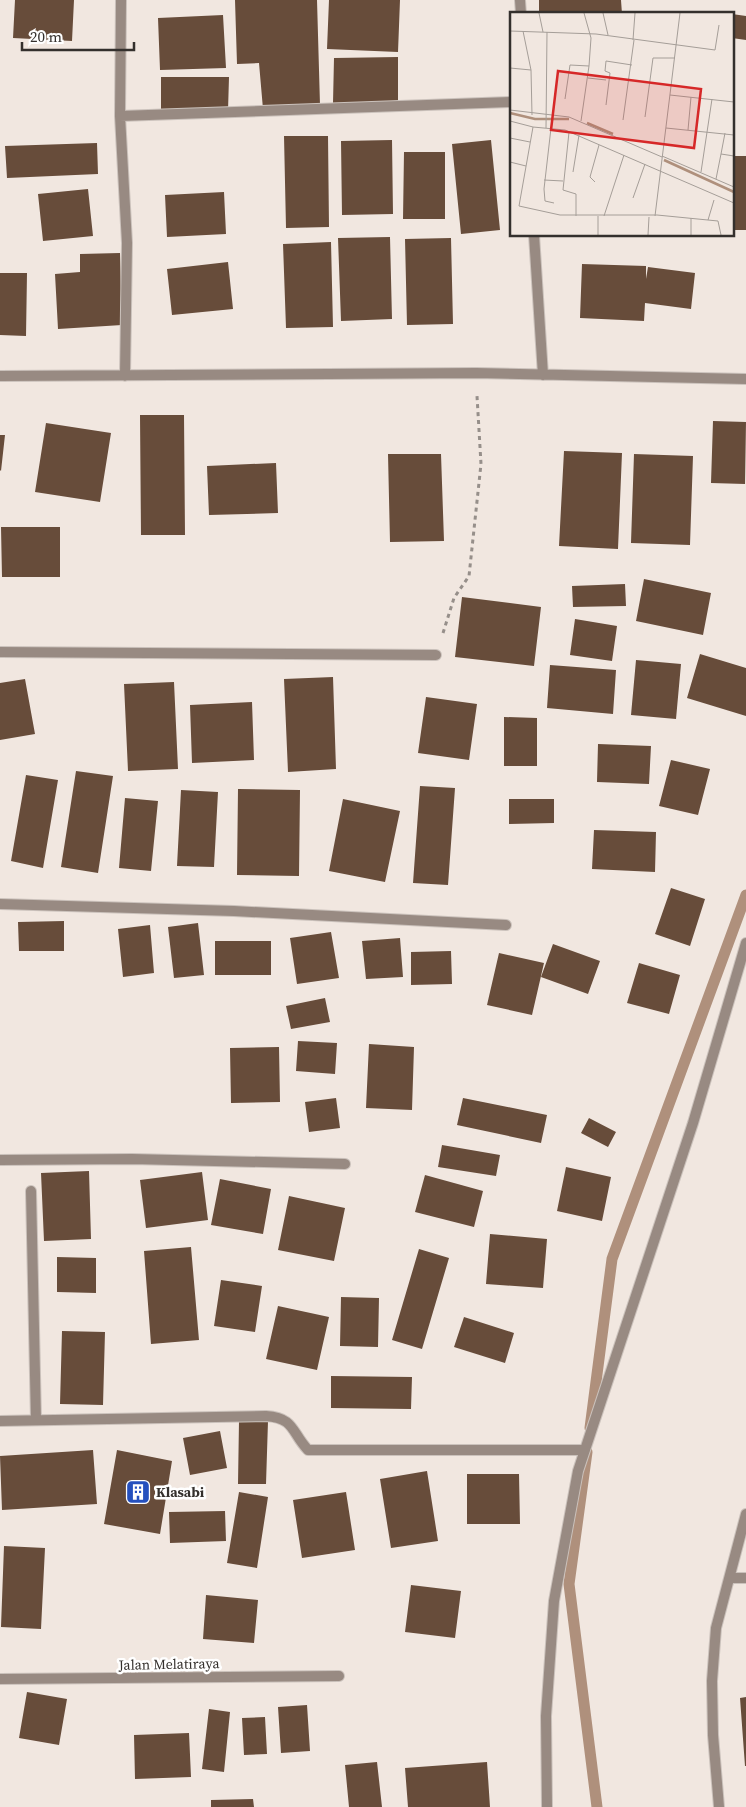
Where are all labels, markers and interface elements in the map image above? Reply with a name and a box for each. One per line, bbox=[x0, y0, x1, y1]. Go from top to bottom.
inset map bbox=[510, 12, 734, 236]
scale bar bbox=[22, 20, 135, 52]
text: 20 m bbox=[30, 26, 62, 47]
building icon: Klasabi bbox=[125, 1479, 151, 1505]
place label: Klasabi bbox=[156, 1482, 205, 1502]
street label: Jalan Melatiraya bbox=[117, 1653, 220, 1675]

